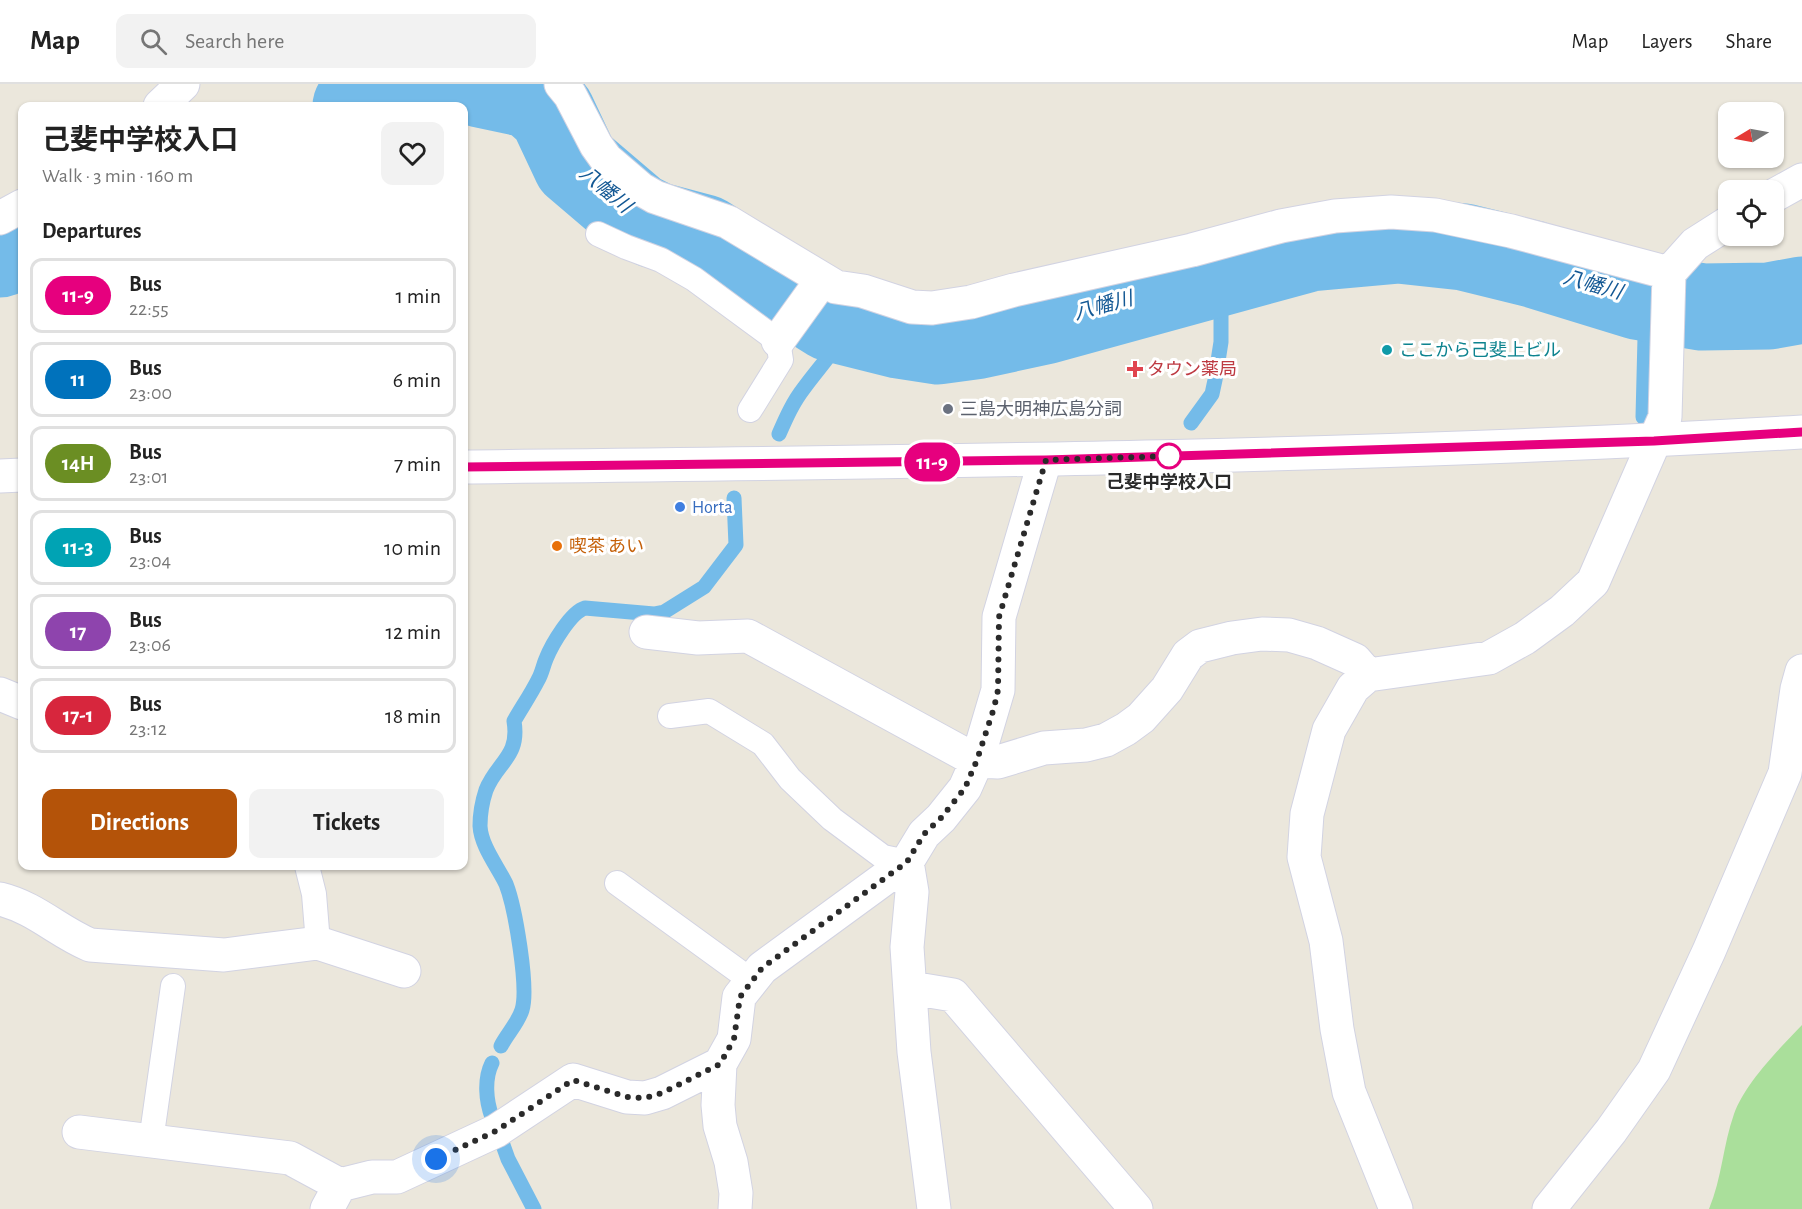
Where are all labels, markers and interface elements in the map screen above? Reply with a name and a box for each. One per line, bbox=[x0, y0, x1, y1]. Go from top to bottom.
search box bbox=[116, 14, 536, 68]
icon: search bbox=[137, 25, 170, 58]
text: Map bbox=[30, 27, 80, 55]
text: Search here bbox=[185, 30, 284, 52]
text: Map bbox=[1572, 31, 1608, 52]
text: Layers bbox=[1641, 31, 1692, 52]
text: Share bbox=[1725, 31, 1772, 52]
north arrow bbox=[1718, 102, 1784, 168]
map controls bbox=[1718, 102, 1784, 246]
button: heart bbox=[381, 122, 444, 185]
text: 己斐中学校入口 bbox=[42, 127, 238, 155]
water label: 八幡川 bbox=[576, 162, 637, 218]
text: Walk · 3 min · 160 m bbox=[42, 166, 193, 186]
button: locate bbox=[1718, 180, 1784, 246]
text: Departures bbox=[42, 220, 142, 242]
water label: 八幡川 bbox=[1561, 266, 1627, 303]
text: Bus bbox=[129, 273, 162, 295]
text: 11-9 bbox=[62, 285, 94, 306]
text: 1 min bbox=[396, 285, 441, 307]
water label: 八幡川 bbox=[1071, 287, 1137, 323]
text: 22:55 bbox=[129, 299, 169, 319]
place label: ここから己斐上ビル bbox=[1399, 341, 1561, 360]
marker: ここから己斐上ビル bbox=[1380, 343, 1394, 357]
text: Bus bbox=[129, 357, 162, 379]
place label: タウン薬局 bbox=[1147, 360, 1237, 379]
marker: タウン薬局 bbox=[1128, 362, 1142, 376]
text: 11 bbox=[70, 369, 86, 390]
text: 6 min bbox=[393, 369, 441, 391]
text: 23:00 bbox=[129, 383, 172, 403]
place label: 三島大明神広島分詞 bbox=[960, 399, 1122, 419]
marker: 三島大明神広島分詞 bbox=[941, 402, 955, 416]
text: Bus bbox=[129, 441, 162, 463]
line badge: 11-9 bbox=[890, 442, 974, 482]
marker: 己斐中学校入口 bbox=[1156, 443, 1182, 469]
text: 11-9 bbox=[916, 452, 948, 473]
text: 14H bbox=[62, 453, 94, 474]
text: 7 min bbox=[394, 453, 441, 475]
text: 23:01 bbox=[129, 467, 168, 487]
place label: 己斐中学校入口 bbox=[1106, 472, 1232, 492]
place label: Horta bbox=[692, 499, 732, 517]
marker: Horta bbox=[673, 500, 687, 514]
text: Bus bbox=[129, 525, 162, 547]
text: 11-3 bbox=[63, 537, 93, 558]
text: 10 min bbox=[384, 537, 441, 559]
place label: 喫茶 あい bbox=[569, 537, 644, 556]
marker: 喫茶 あい bbox=[550, 539, 564, 553]
text: 23:04 bbox=[129, 551, 171, 571]
text: Bus bbox=[129, 609, 162, 631]
text: 17 bbox=[70, 621, 86, 642]
text: 12 min bbox=[386, 621, 441, 643]
text: 23:06 bbox=[129, 635, 171, 655]
text: Bus bbox=[129, 693, 162, 715]
text: 17-1 bbox=[63, 705, 93, 726]
text: 18 min bbox=[385, 705, 441, 727]
text: 23:12 bbox=[129, 719, 167, 739]
button: Directions bbox=[42, 789, 237, 858]
button: Tickets bbox=[249, 789, 444, 858]
your location bbox=[421, 1144, 451, 1174]

